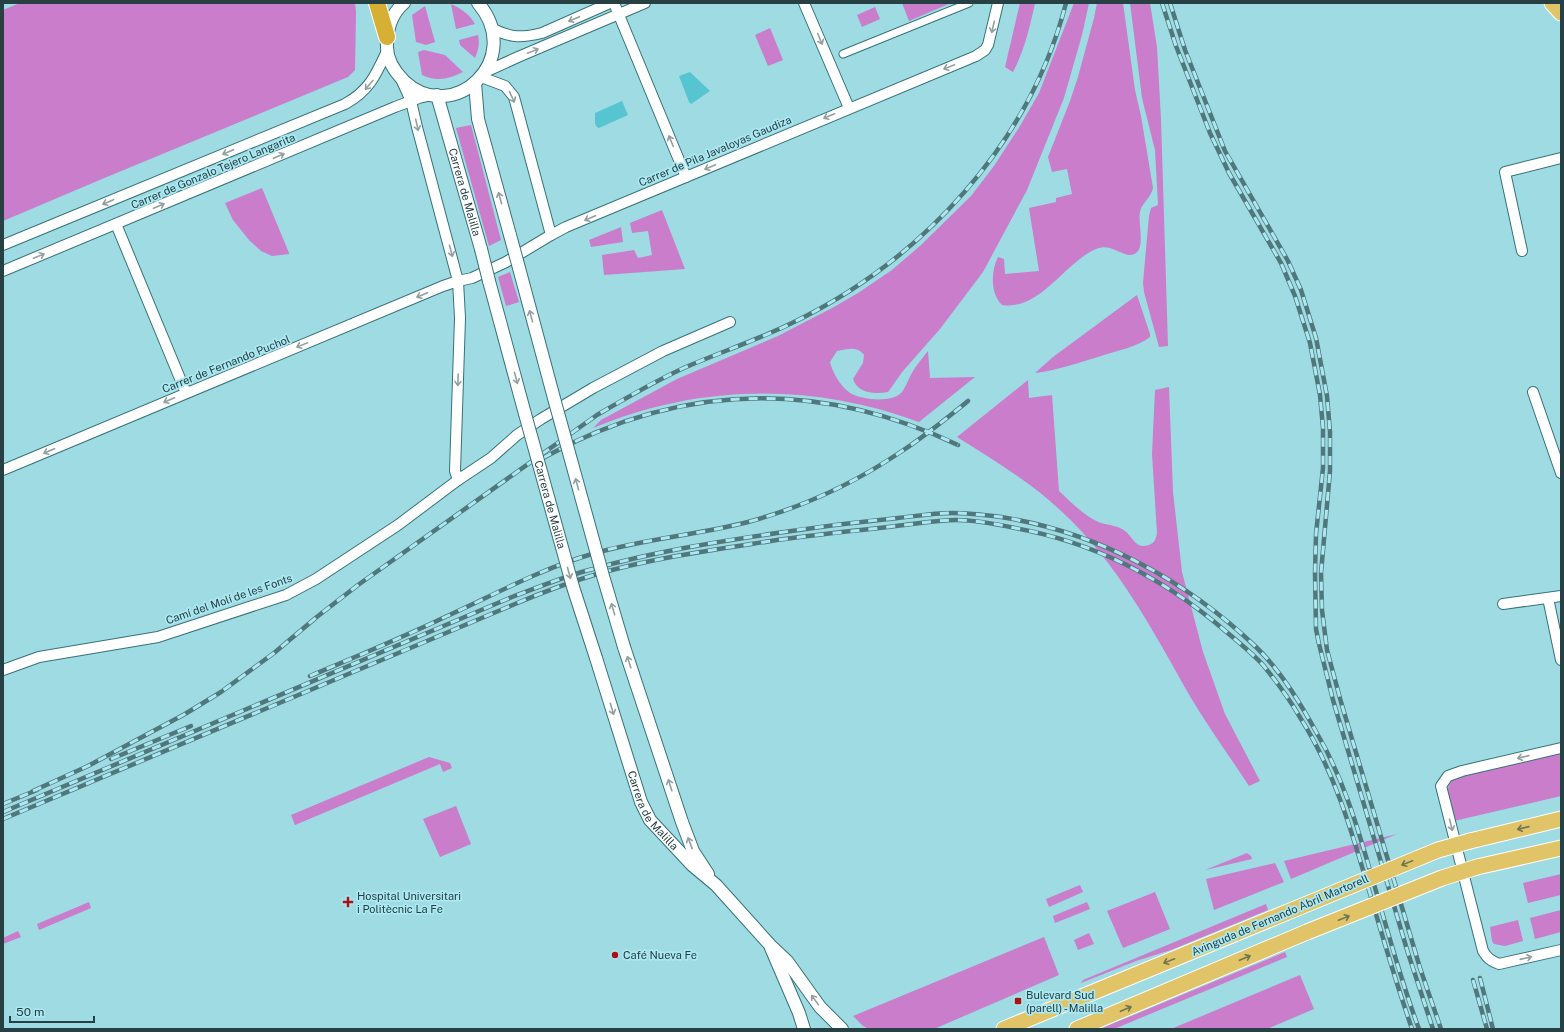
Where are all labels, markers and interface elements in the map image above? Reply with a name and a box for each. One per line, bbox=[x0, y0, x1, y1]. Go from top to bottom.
one-way arrow bbox=[569, 16, 581, 23]
one-way arrow bbox=[988, 20, 996, 33]
one-way arrow bbox=[816, 32, 824, 44]
one-way arrow bbox=[526, 46, 538, 54]
one-way arrow bbox=[944, 63, 956, 71]
one-way arrow bbox=[364, 79, 373, 90]
one-way arrow bbox=[509, 90, 516, 102]
street label: Carrer de Pila Javaloyas Gaudiza bbox=[637, 113, 793, 189]
one-way arrow bbox=[824, 113, 836, 120]
one-way arrow bbox=[413, 119, 421, 132]
street label: Carrer de Gonzalo Tejero Langarita bbox=[129, 131, 297, 211]
one-way arrow bbox=[667, 135, 674, 147]
street label: Carrera de Malilla bbox=[446, 147, 483, 237]
one-way arrow bbox=[222, 149, 234, 157]
one-way arrow bbox=[273, 152, 285, 159]
one-way arrow bbox=[704, 164, 716, 171]
one-way arrow bbox=[496, 191, 503, 204]
one-way arrow bbox=[102, 199, 114, 206]
one-way arrow bbox=[153, 202, 165, 210]
one-way arrow bbox=[584, 214, 596, 222]
one-way arrow bbox=[448, 244, 455, 257]
one-way arrow bbox=[33, 252, 45, 260]
one-way arrow bbox=[417, 292, 429, 299]
one-way arrow bbox=[527, 310, 535, 323]
street label: Carrer de Fernando Puchol bbox=[160, 333, 292, 395]
one-way arrow bbox=[297, 342, 309, 350]
one-way arrow bbox=[512, 371, 520, 384]
one-way arrow bbox=[454, 373, 462, 386]
one-way arrow bbox=[164, 397, 176, 405]
one-way arrow bbox=[44, 447, 56, 455]
street label: Carrera de Malilla bbox=[532, 459, 568, 550]
one-way arrow bbox=[573, 478, 581, 491]
one-way arrow bbox=[566, 566, 573, 579]
street label: Camí del Molí de les Fonts bbox=[164, 572, 294, 626]
one-way arrow bbox=[609, 603, 616, 616]
one-way arrow bbox=[625, 655, 632, 668]
one-way arrow bbox=[608, 703, 616, 715]
one-way arrow bbox=[1517, 754, 1530, 761]
street label: Carrera de Malilla bbox=[626, 769, 681, 852]
one-way arrow bbox=[666, 779, 673, 792]
one-way arrow bbox=[1448, 818, 1455, 831]
one-way arrow bbox=[1517, 825, 1530, 833]
one-way arrow bbox=[686, 837, 694, 849]
one-way arrow bbox=[1401, 859, 1413, 867]
street label: Avinguda de Fernando Abril Martorell bbox=[1190, 872, 1370, 958]
place label: Hospital Universitari i Politècnic La Fe bbox=[357, 890, 461, 915]
marker: Hospital Universitari i Politècnic La Fe bbox=[342, 896, 354, 908]
one-way arrow bbox=[1337, 913, 1349, 921]
place label: Café Nueva Fe bbox=[623, 949, 697, 961]
marker: Café Nueva Fe bbox=[610, 950, 620, 960]
one-way arrow bbox=[1239, 954, 1251, 962]
one-way arrow bbox=[1519, 954, 1532, 962]
one-way arrow bbox=[1163, 958, 1175, 966]
place label: Bulevard Sud (parell) - Malilla bbox=[1026, 989, 1103, 1014]
one-way arrow bbox=[811, 995, 819, 1006]
marker: Bulevard Sud (parell) - Malilla bbox=[1013, 996, 1023, 1006]
scale bar bbox=[10, 998, 94, 1024]
one-way arrow bbox=[1119, 1004, 1131, 1012]
text: 50 m bbox=[16, 1005, 44, 1019]

